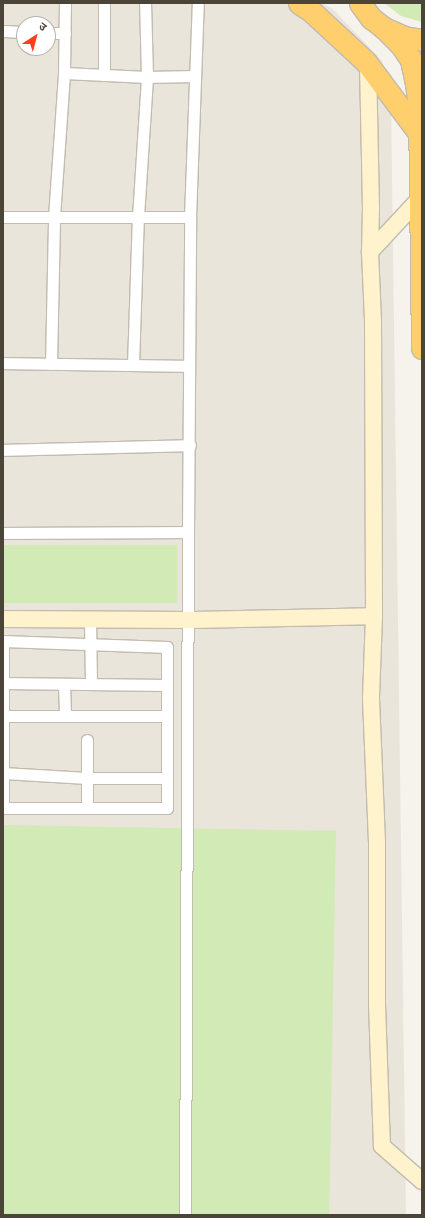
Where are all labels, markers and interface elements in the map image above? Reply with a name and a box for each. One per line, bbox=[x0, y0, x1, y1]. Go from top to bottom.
north arrow bbox=[16, 16, 56, 56]
text: उ bbox=[37, 20, 49, 33]

